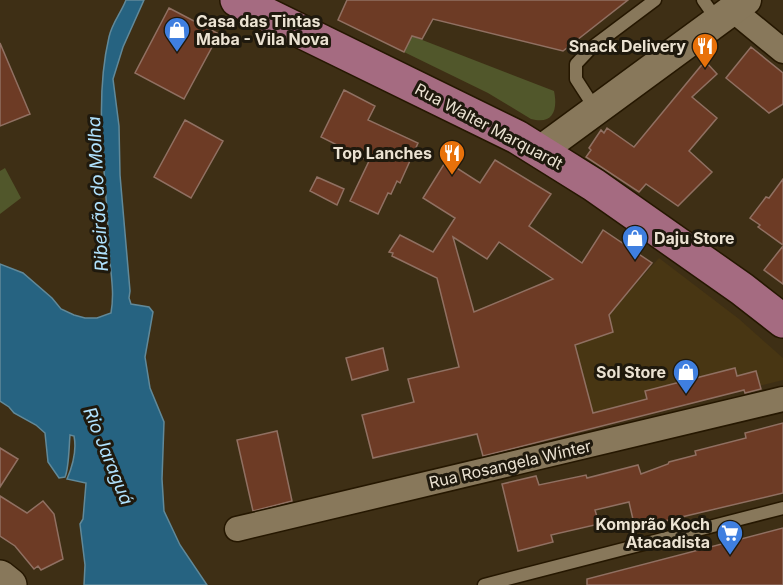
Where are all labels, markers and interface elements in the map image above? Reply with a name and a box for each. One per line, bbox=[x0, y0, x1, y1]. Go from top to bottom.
place label: Casa das Tintas Maba - Vila Nova bbox=[196, 11, 329, 49]
shop icon: Casa das Tintas Maba - Vila Nova bbox=[162, 15, 192, 53]
restaurant icon: Snack Delivery bbox=[690, 31, 720, 69]
place label: Snack Delivery bbox=[569, 36, 686, 56]
street label: Rua Walter Marquardt bbox=[412, 79, 566, 173]
water label: Ribeirão do Molha bbox=[83, 116, 112, 272]
restaurant icon: Top Lanches bbox=[437, 138, 467, 176]
place label: Top Lanches bbox=[333, 143, 432, 163]
shop icon: Daju Store bbox=[620, 223, 650, 261]
place label: Daju Store bbox=[654, 228, 735, 248]
shop icon: Sol Store bbox=[671, 357, 701, 395]
place label: Sol Store bbox=[596, 362, 666, 382]
water label: Rio Jaraguá bbox=[79, 404, 138, 508]
street label: Rua Rosangela Winter bbox=[427, 436, 593, 492]
place label: Komprão Koch Atacadista bbox=[595, 514, 710, 552]
supermarket icon: Komprão Koch Atacadista bbox=[715, 518, 745, 556]

